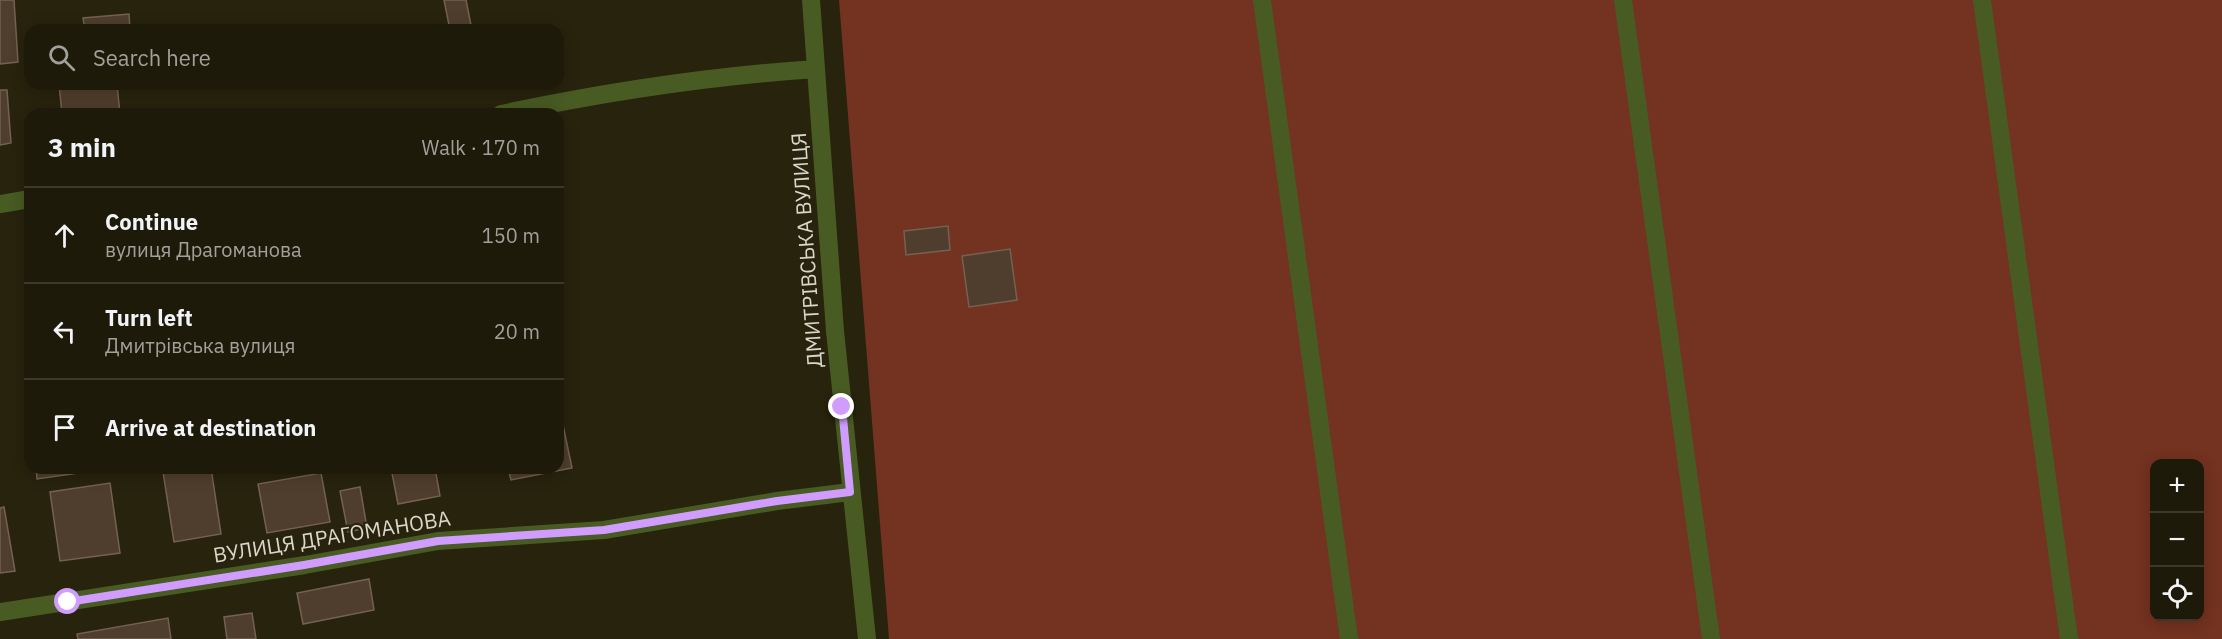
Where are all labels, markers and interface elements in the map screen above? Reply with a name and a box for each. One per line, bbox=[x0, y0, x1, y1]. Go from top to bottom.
search box bbox=[24, 24, 564, 90]
icon: search bbox=[45, 41, 78, 74]
text: Search here bbox=[93, 43, 211, 72]
text: 3 min bbox=[48, 130, 116, 164]
street label: ДМИТРІВСЬКА ВУЛИЦЯ bbox=[784, 132, 828, 368]
text: Walk · 170 m bbox=[422, 134, 540, 161]
text: Continue bbox=[105, 207, 198, 236]
icon: ahead bbox=[48, 219, 81, 252]
text: 150 m bbox=[482, 222, 540, 249]
text: вулиця Драгоманова bbox=[105, 236, 302, 263]
text: Turn left bbox=[105, 303, 193, 332]
icon: left bbox=[48, 315, 81, 348]
text: 20 m bbox=[494, 318, 540, 345]
text: Дмитрівська вулиця bbox=[105, 332, 295, 359]
route end bbox=[828, 393, 854, 419]
icon: arrive bbox=[48, 411, 81, 444]
text: Arrive at destination bbox=[105, 413, 316, 442]
map controls bbox=[2150, 459, 2204, 621]
button: + bbox=[2150, 459, 2204, 513]
street label: ВУЛИЦЯ ДРАГОМАНОВА bbox=[211, 503, 453, 569]
button: − bbox=[2150, 513, 2204, 567]
button: locate bbox=[2150, 567, 2204, 621]
route start bbox=[54, 588, 80, 614]

